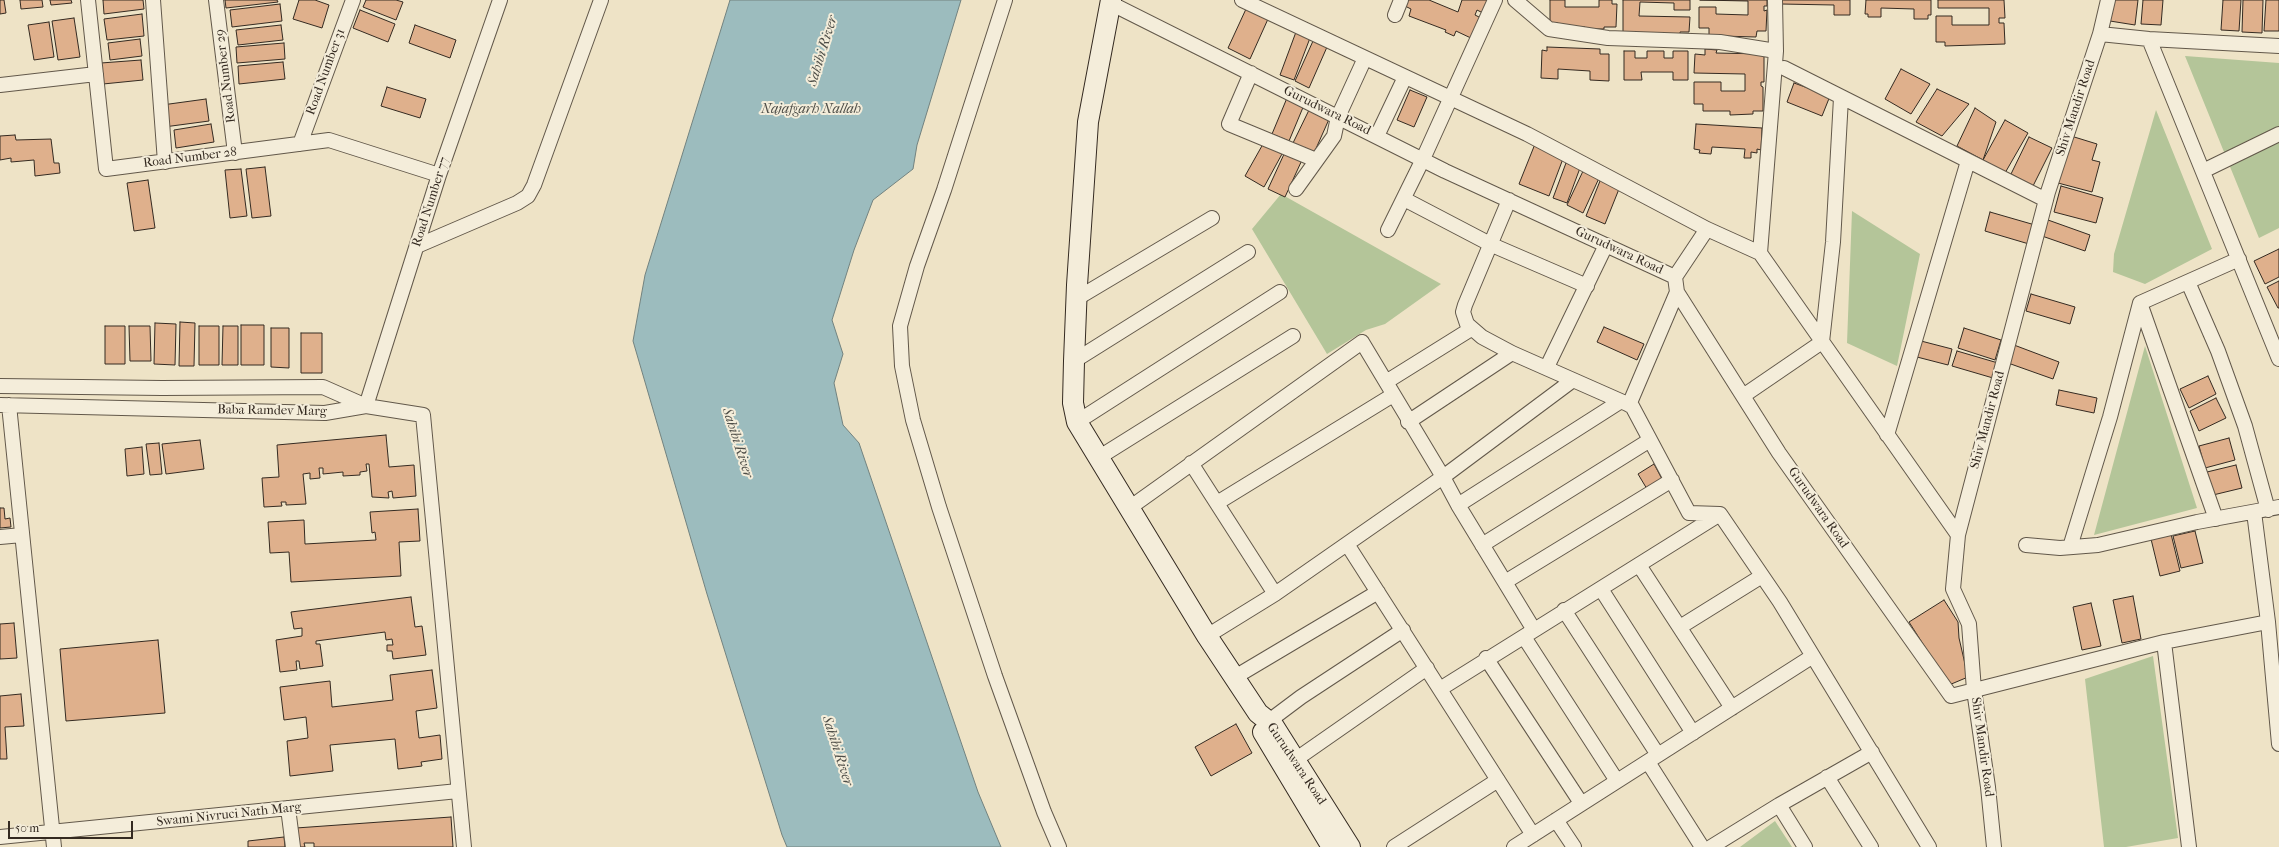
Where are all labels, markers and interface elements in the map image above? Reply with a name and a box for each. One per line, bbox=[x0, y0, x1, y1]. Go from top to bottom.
water label: Sahibi River bbox=[804, 14, 842, 88]
street label: Road Number 31 bbox=[303, 27, 349, 117]
street label: Road Number 29 bbox=[212, 28, 240, 124]
street label: Shiv Mandir Road bbox=[2053, 58, 2099, 158]
street label: Gurudwara Road bbox=[1281, 83, 1373, 139]
water label: Najafgarh Nallah bbox=[761, 102, 861, 118]
street label: Road Number 28 bbox=[142, 145, 238, 171]
street label: Road Number 77 bbox=[409, 155, 453, 249]
street label: Gurudwara Road bbox=[1573, 224, 1665, 278]
street label: Shiv Mandir Road bbox=[1967, 369, 2009, 471]
street label: Baba Ramdev Marg bbox=[217, 402, 327, 420]
water label: Sahibi River bbox=[718, 406, 756, 480]
street label: Gurudwara Road bbox=[1784, 465, 1852, 551]
street label: Shiv Mandir Road bbox=[1967, 696, 1997, 798]
water label: Sahibi River bbox=[818, 714, 856, 788]
street label: Gurudwara Road bbox=[1263, 720, 1329, 808]
street label: Swami Nivruci Nath Marg bbox=[156, 800, 302, 830]
scale bar bbox=[10, 813, 135, 839]
text: 50 m bbox=[15, 821, 39, 835]

